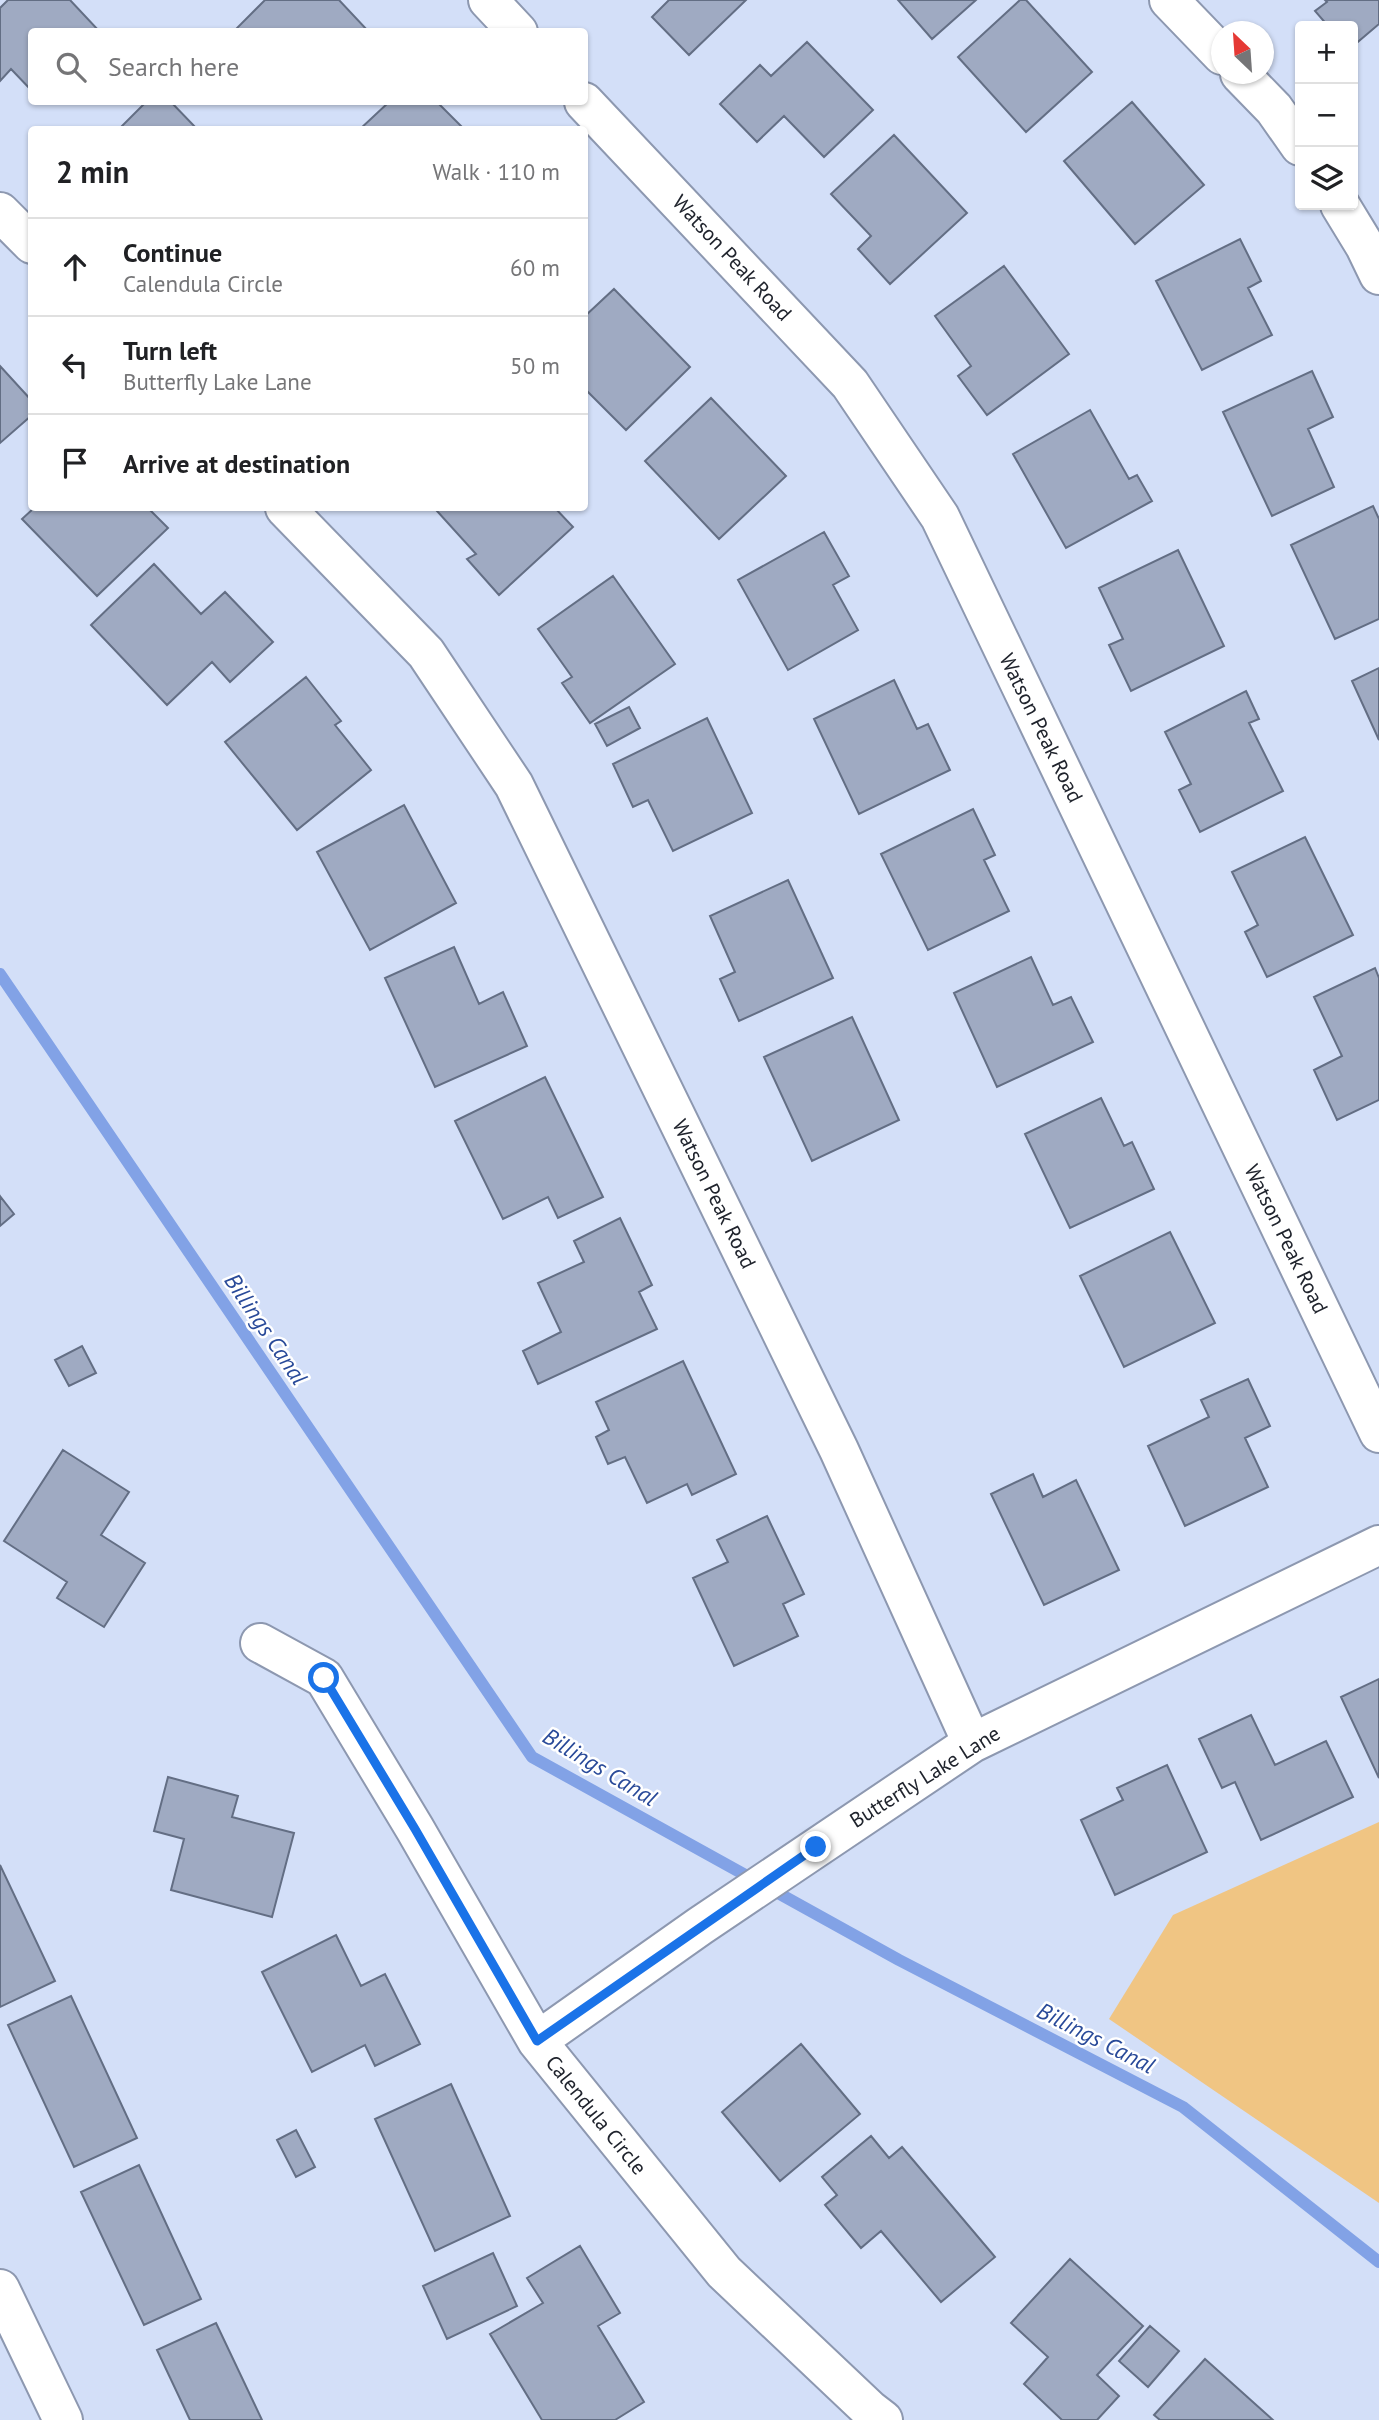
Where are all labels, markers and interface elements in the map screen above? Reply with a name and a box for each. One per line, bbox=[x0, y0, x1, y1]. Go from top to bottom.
north arrow bbox=[1211, 21, 1274, 84]
map controls bbox=[1295, 21, 1358, 210]
button: + bbox=[1295, 21, 1358, 84]
search box bbox=[28, 28, 588, 105]
icon: search bbox=[52, 48, 90, 86]
text: Search here bbox=[108, 50, 239, 83]
button: − bbox=[1295, 84, 1358, 147]
button: layers bbox=[1295, 147, 1358, 210]
text: 2 min bbox=[56, 152, 129, 191]
text: Walk · 110 m bbox=[433, 157, 560, 186]
street label: Watson Peak Road bbox=[667, 189, 798, 326]
text: Continue bbox=[123, 236, 222, 269]
icon: ahead bbox=[56, 248, 94, 286]
text: 60 m bbox=[510, 253, 560, 282]
text: Calendula Circle bbox=[123, 269, 283, 298]
text: Turn left bbox=[123, 334, 217, 367]
icon: left bbox=[56, 346, 94, 384]
text: 50 m bbox=[510, 351, 560, 380]
text: Butterfly Lake Lane bbox=[123, 367, 312, 396]
icon: arrive bbox=[56, 444, 94, 482]
text: Arrive at destination bbox=[123, 447, 350, 480]
street label: Watson Peak Road bbox=[994, 649, 1089, 807]
street label: Watson Peak Road bbox=[667, 1115, 762, 1273]
street label: Watson Peak Road bbox=[1239, 1160, 1334, 1318]
water label: Billings Canal bbox=[219, 1267, 314, 1390]
route start bbox=[308, 1662, 339, 1693]
street label: Butterfly Lake Lane bbox=[845, 1719, 1005, 1834]
water label: Billings Canal bbox=[538, 1721, 663, 1812]
route end bbox=[800, 1831, 831, 1862]
water label: Billings Canal bbox=[1033, 1996, 1160, 2080]
street label: Calendula Circle bbox=[540, 2049, 653, 2180]

